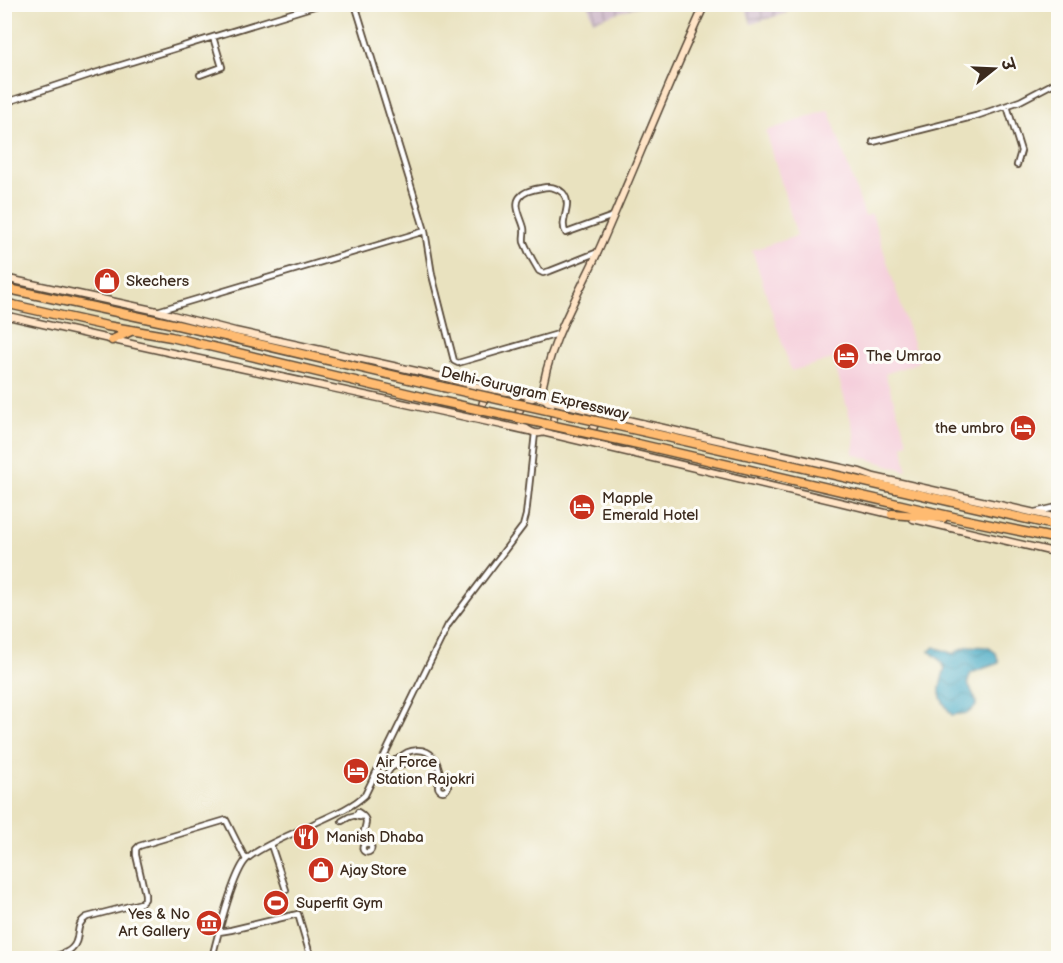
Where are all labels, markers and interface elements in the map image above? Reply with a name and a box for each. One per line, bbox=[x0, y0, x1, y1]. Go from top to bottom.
north arrow bbox=[964, 39, 1024, 99]
text: उ bbox=[996, 55, 1018, 74]
shop icon: Skechers bbox=[92, 266, 122, 296]
place label: Skechers bbox=[126, 272, 190, 291]
hotel icon: The Umrao bbox=[831, 341, 861, 371]
place label: The Umrao bbox=[866, 347, 941, 366]
street label: Delhi-Gurugram Expressway bbox=[439, 363, 631, 424]
hotel icon: the umbro bbox=[1008, 413, 1038, 443]
place label: the umbro bbox=[935, 419, 1004, 438]
place label: Mapple Emerald Hotel bbox=[602, 489, 698, 525]
hotel icon: Mapple Emerald Hotel bbox=[567, 492, 597, 522]
place label: Air Force Station Rajokri bbox=[376, 753, 474, 789]
hotel icon: Air Force Station Rajokri bbox=[341, 756, 371, 786]
restaurant icon: Manish Dhaba bbox=[291, 822, 321, 852]
place label: Manish Dhaba bbox=[326, 828, 424, 847]
shop icon: Ajay Store bbox=[306, 855, 336, 885]
place label: Ajay Store bbox=[340, 861, 407, 880]
sports icon: Superfit Gym bbox=[261, 888, 291, 918]
place label: Superfit Gym bbox=[296, 894, 383, 913]
place label: Yes & No Art Gallery bbox=[118, 905, 190, 941]
museum icon: Yes & No Art Gallery bbox=[194, 908, 224, 938]

